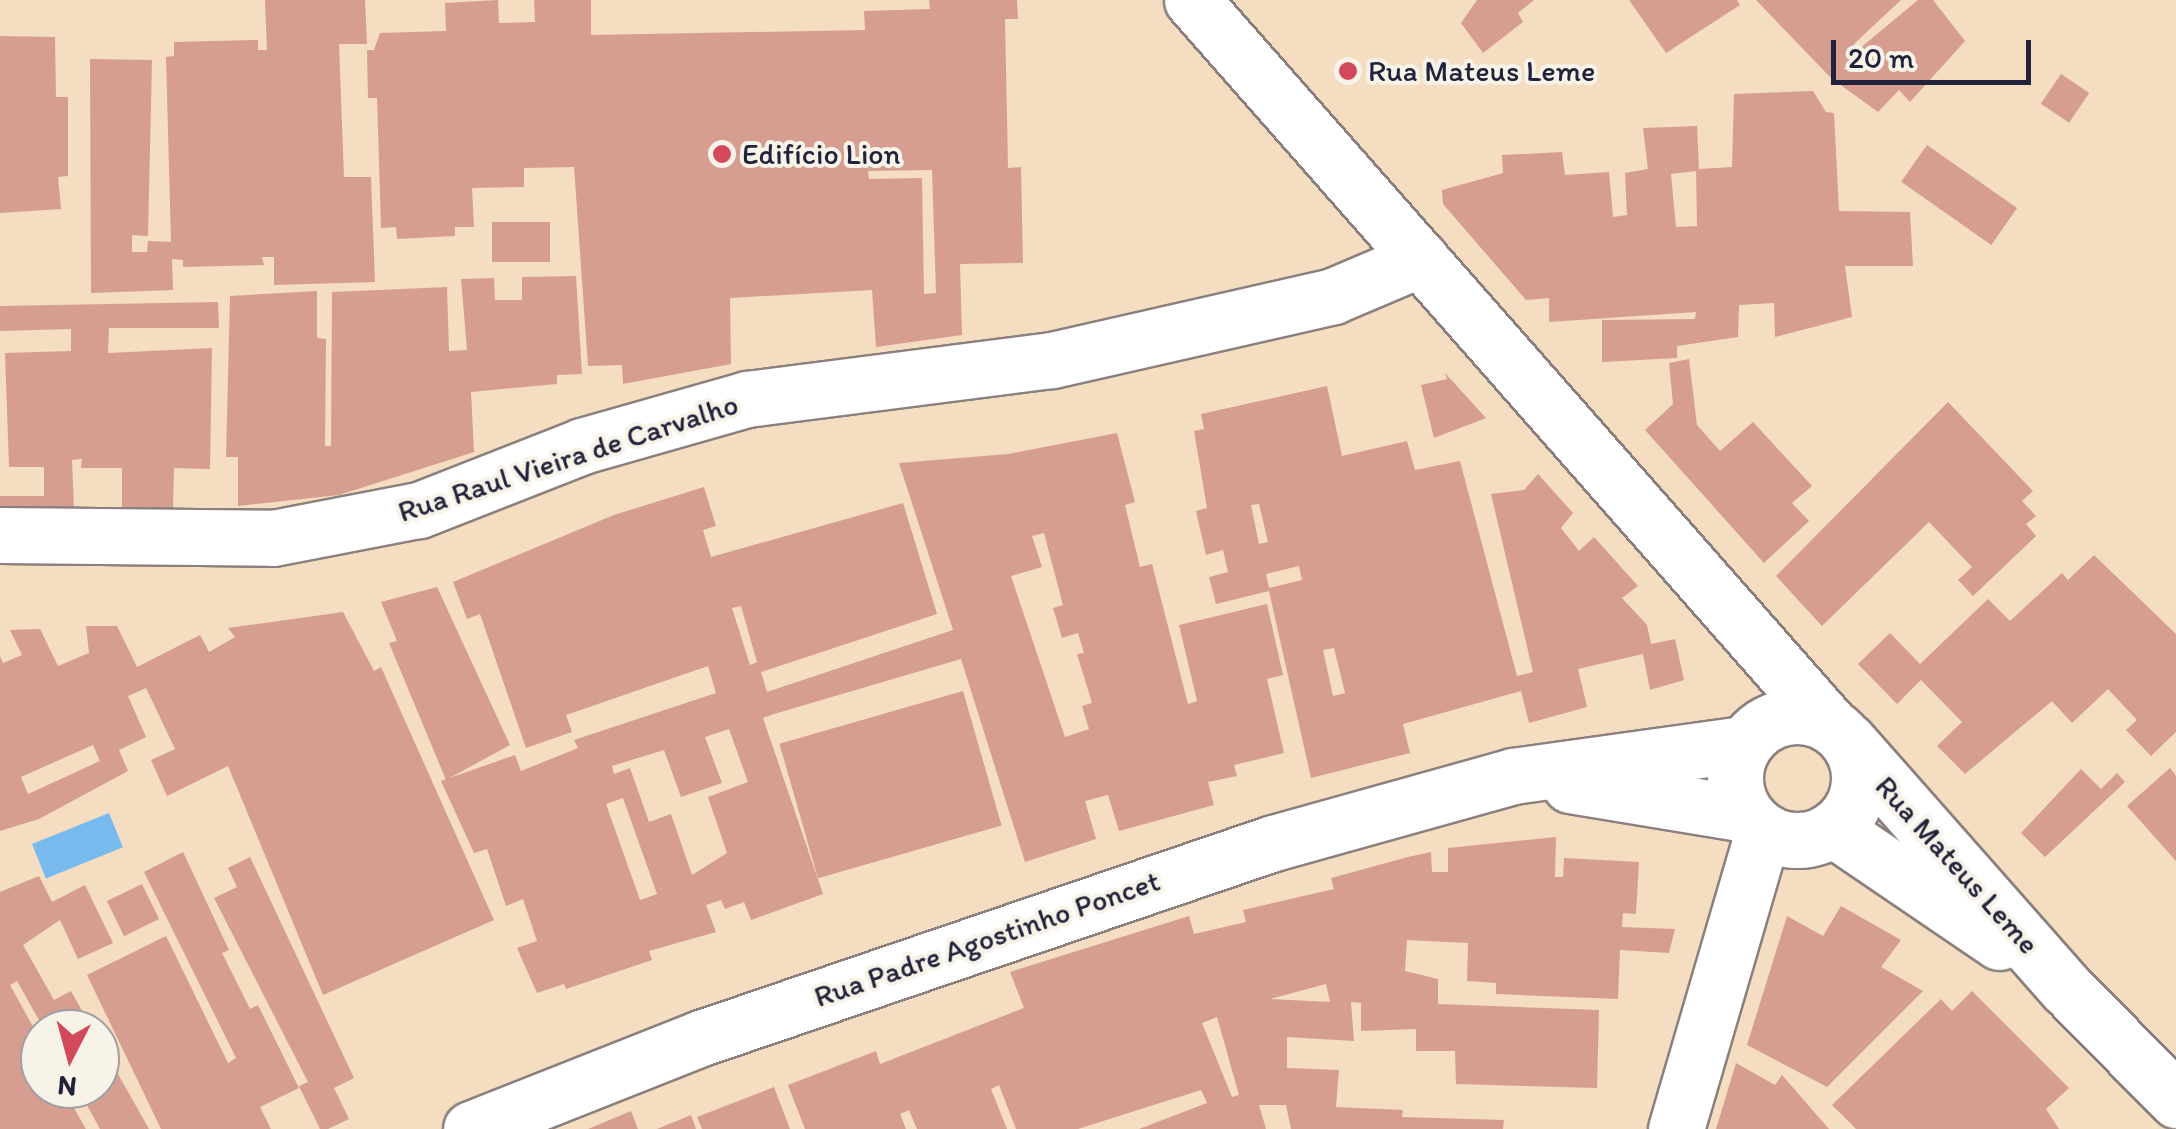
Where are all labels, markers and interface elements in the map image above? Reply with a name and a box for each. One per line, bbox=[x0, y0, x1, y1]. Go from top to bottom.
scale bar bbox=[1836, 20, 2036, 82]
text: 20 m bbox=[1848, 39, 1914, 76]
place label: Rua Mateus Leme bbox=[1368, 53, 1595, 89]
marker: Rua Mateus Leme bbox=[1337, 60, 1359, 82]
place label: Edifício Lion bbox=[742, 136, 901, 172]
marker: Edifício Lion bbox=[711, 143, 733, 165]
street label: Rua Raul Vieira de Carvalho bbox=[393, 386, 743, 530]
street label: Rua Mateus Leme bbox=[1868, 769, 2046, 961]
street label: Rua Padre Agostinho Poncet bbox=[810, 863, 1164, 1015]
north arrow bbox=[20, 1009, 120, 1109]
text: N bbox=[56, 1069, 78, 1105]

